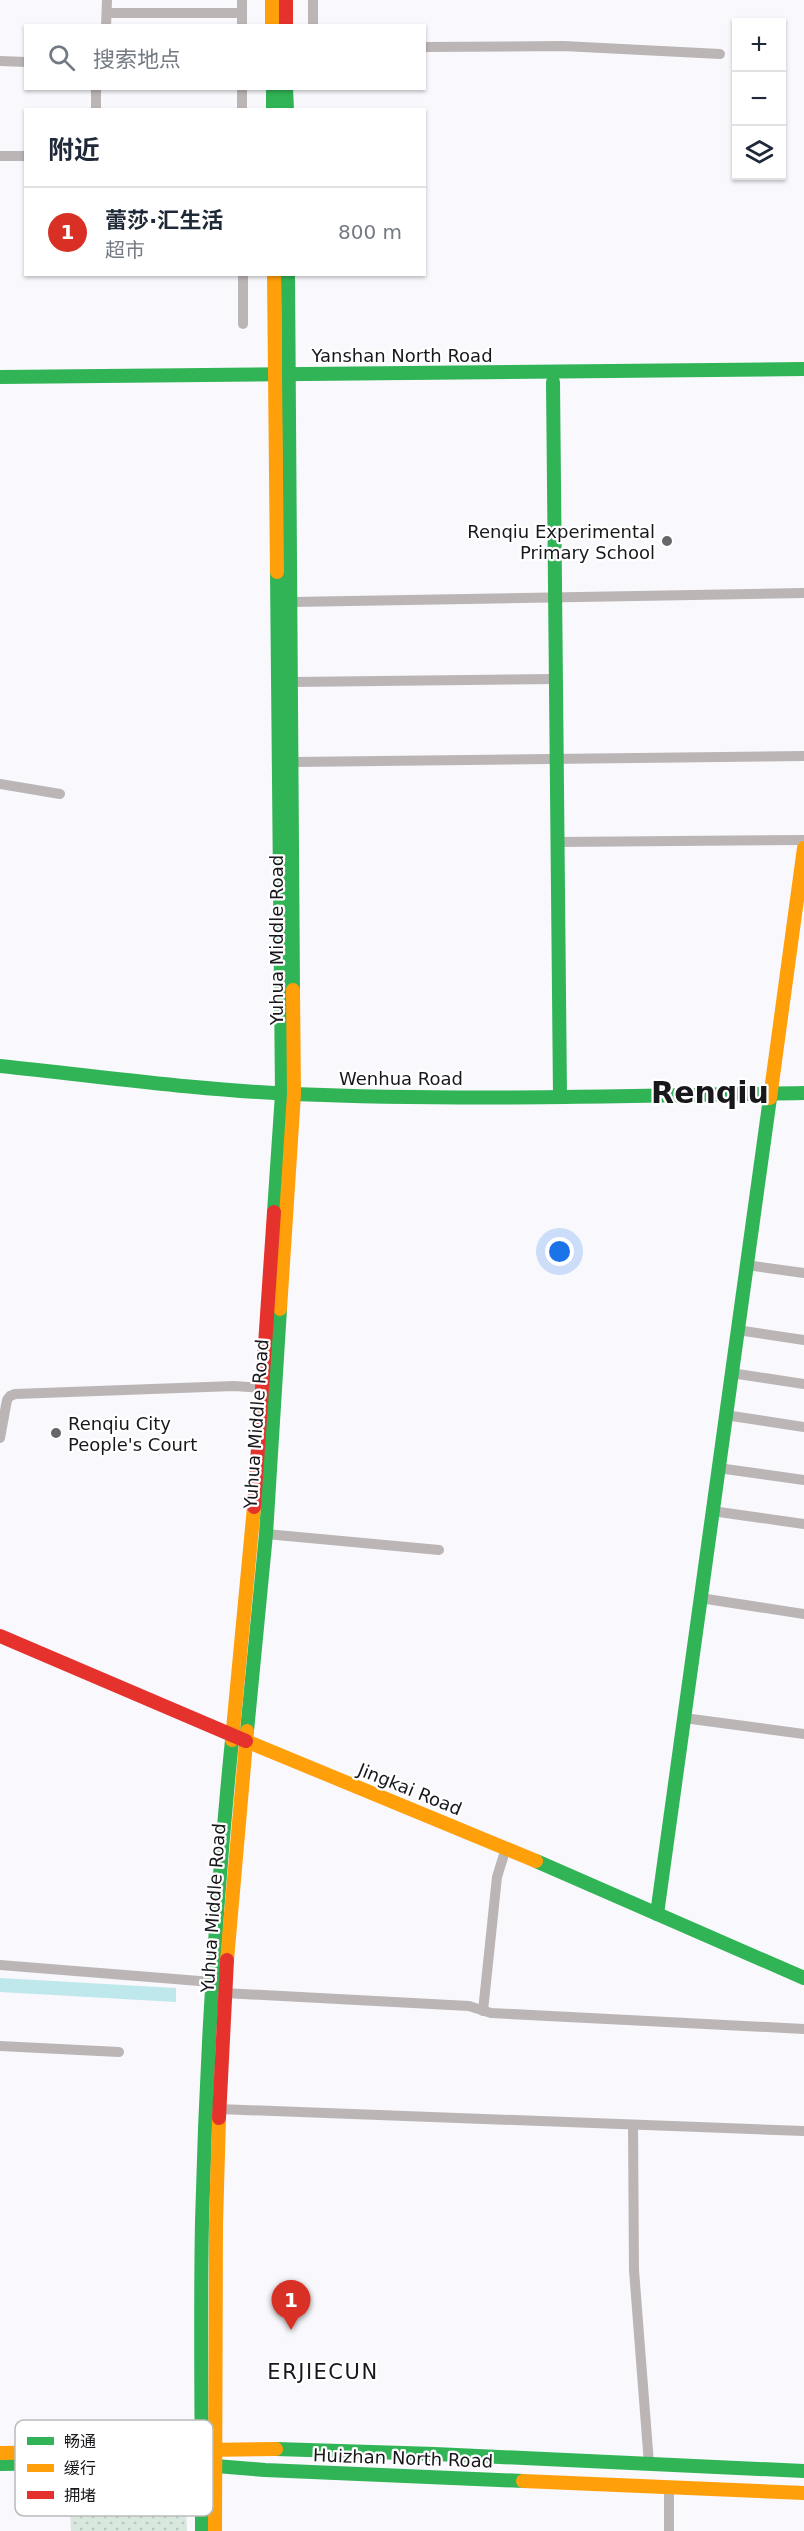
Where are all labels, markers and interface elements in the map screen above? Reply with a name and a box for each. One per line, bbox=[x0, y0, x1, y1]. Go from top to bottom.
map controls bbox=[732, 18, 786, 180]
button: + bbox=[732, 18, 786, 72]
search box bbox=[24, 24, 426, 90]
icon: search bbox=[45, 41, 78, 74]
text: 搜索地点 bbox=[93, 47, 181, 72]
button: − bbox=[732, 72, 786, 126]
button: layers bbox=[732, 126, 786, 180]
text: 附近 bbox=[48, 135, 100, 165]
text: 蕾莎·汇生活 bbox=[105, 208, 223, 233]
text: 1 bbox=[61, 220, 74, 244]
text: 800 m bbox=[338, 220, 402, 244]
text: 超市 bbox=[105, 238, 145, 262]
street label: Yanshan North Road bbox=[310, 345, 493, 366]
place label: Renqiu Experimental Primary School bbox=[467, 521, 655, 563]
marker: Renqiu Experimental Primary School bbox=[660, 534, 674, 548]
street label: Yuhua Middle Road bbox=[266, 855, 287, 1026]
street label: Wenhua Road bbox=[339, 1068, 463, 1089]
district label: Renqiu bbox=[651, 1075, 769, 1110]
your location bbox=[545, 1237, 574, 1266]
street label: Yuhua Middle Road bbox=[240, 1338, 272, 1511]
place label: Renqiu City People's Court bbox=[68, 1413, 197, 1455]
marker: Renqiu City People's Court bbox=[49, 1426, 63, 1440]
street label: Jingkai Road bbox=[354, 1758, 465, 1819]
street label: Yuhua Middle Road bbox=[197, 1822, 229, 1995]
pin: 1 bbox=[272, 2280, 310, 2330]
district label: ERJIECUN bbox=[267, 2360, 379, 2384]
legend bbox=[15, 2420, 213, 2516]
text: 畅通 bbox=[64, 2432, 96, 2451]
street label: Huizhan North Road bbox=[313, 2444, 493, 2472]
text: 缓行 bbox=[64, 2459, 96, 2478]
text: 拥堵 bbox=[64, 2486, 96, 2505]

